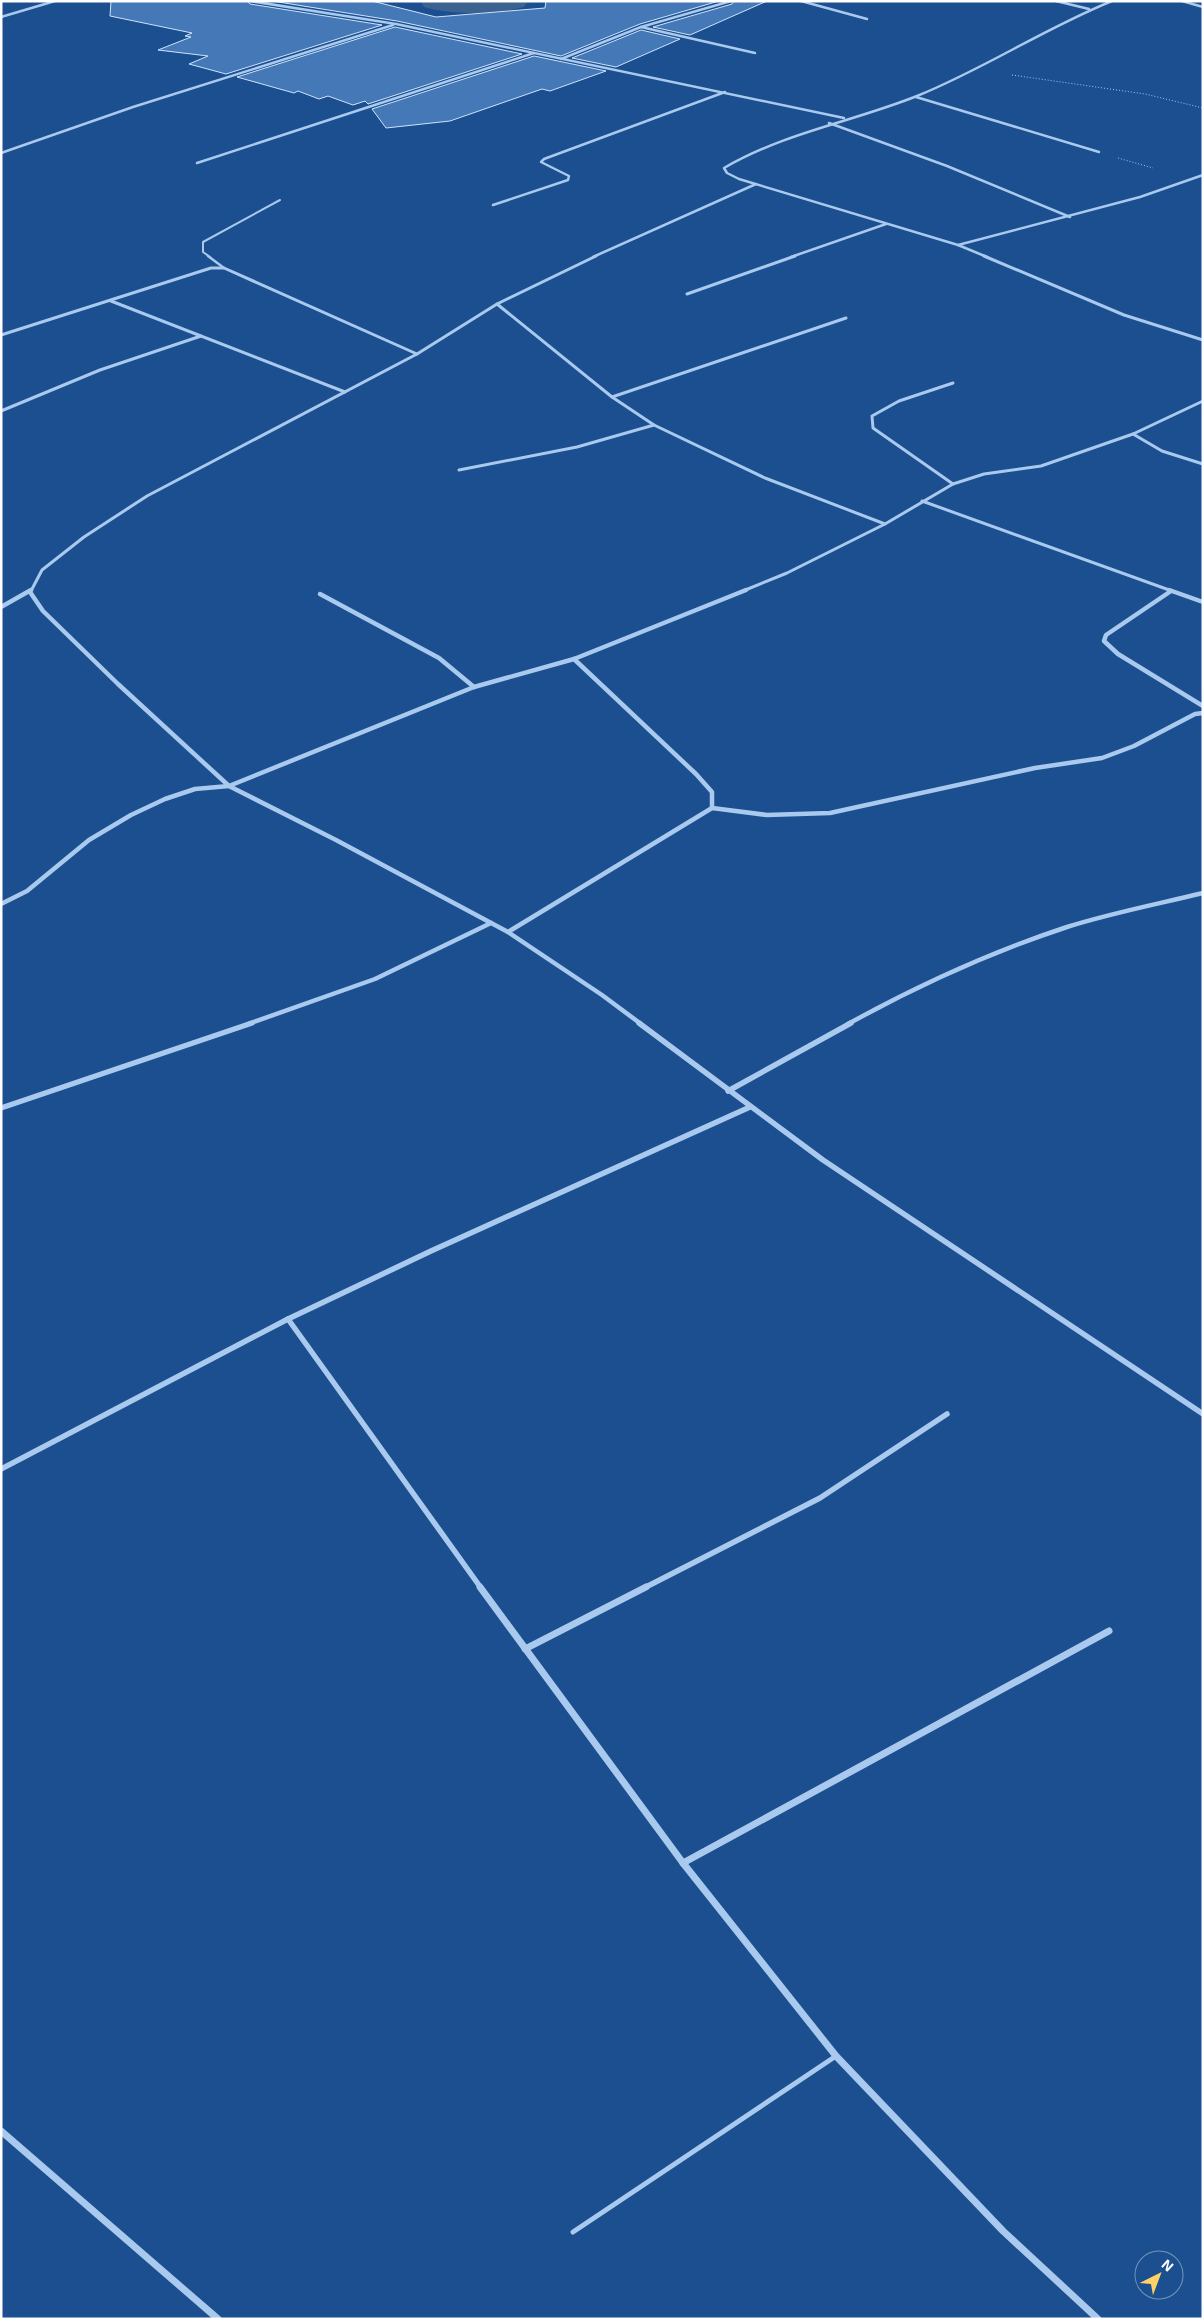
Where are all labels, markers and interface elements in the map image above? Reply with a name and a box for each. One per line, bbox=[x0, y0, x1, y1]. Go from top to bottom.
north arrow bbox=[1134, 2250, 1184, 2300]
text: N bbox=[1159, 2255, 1177, 2275]

